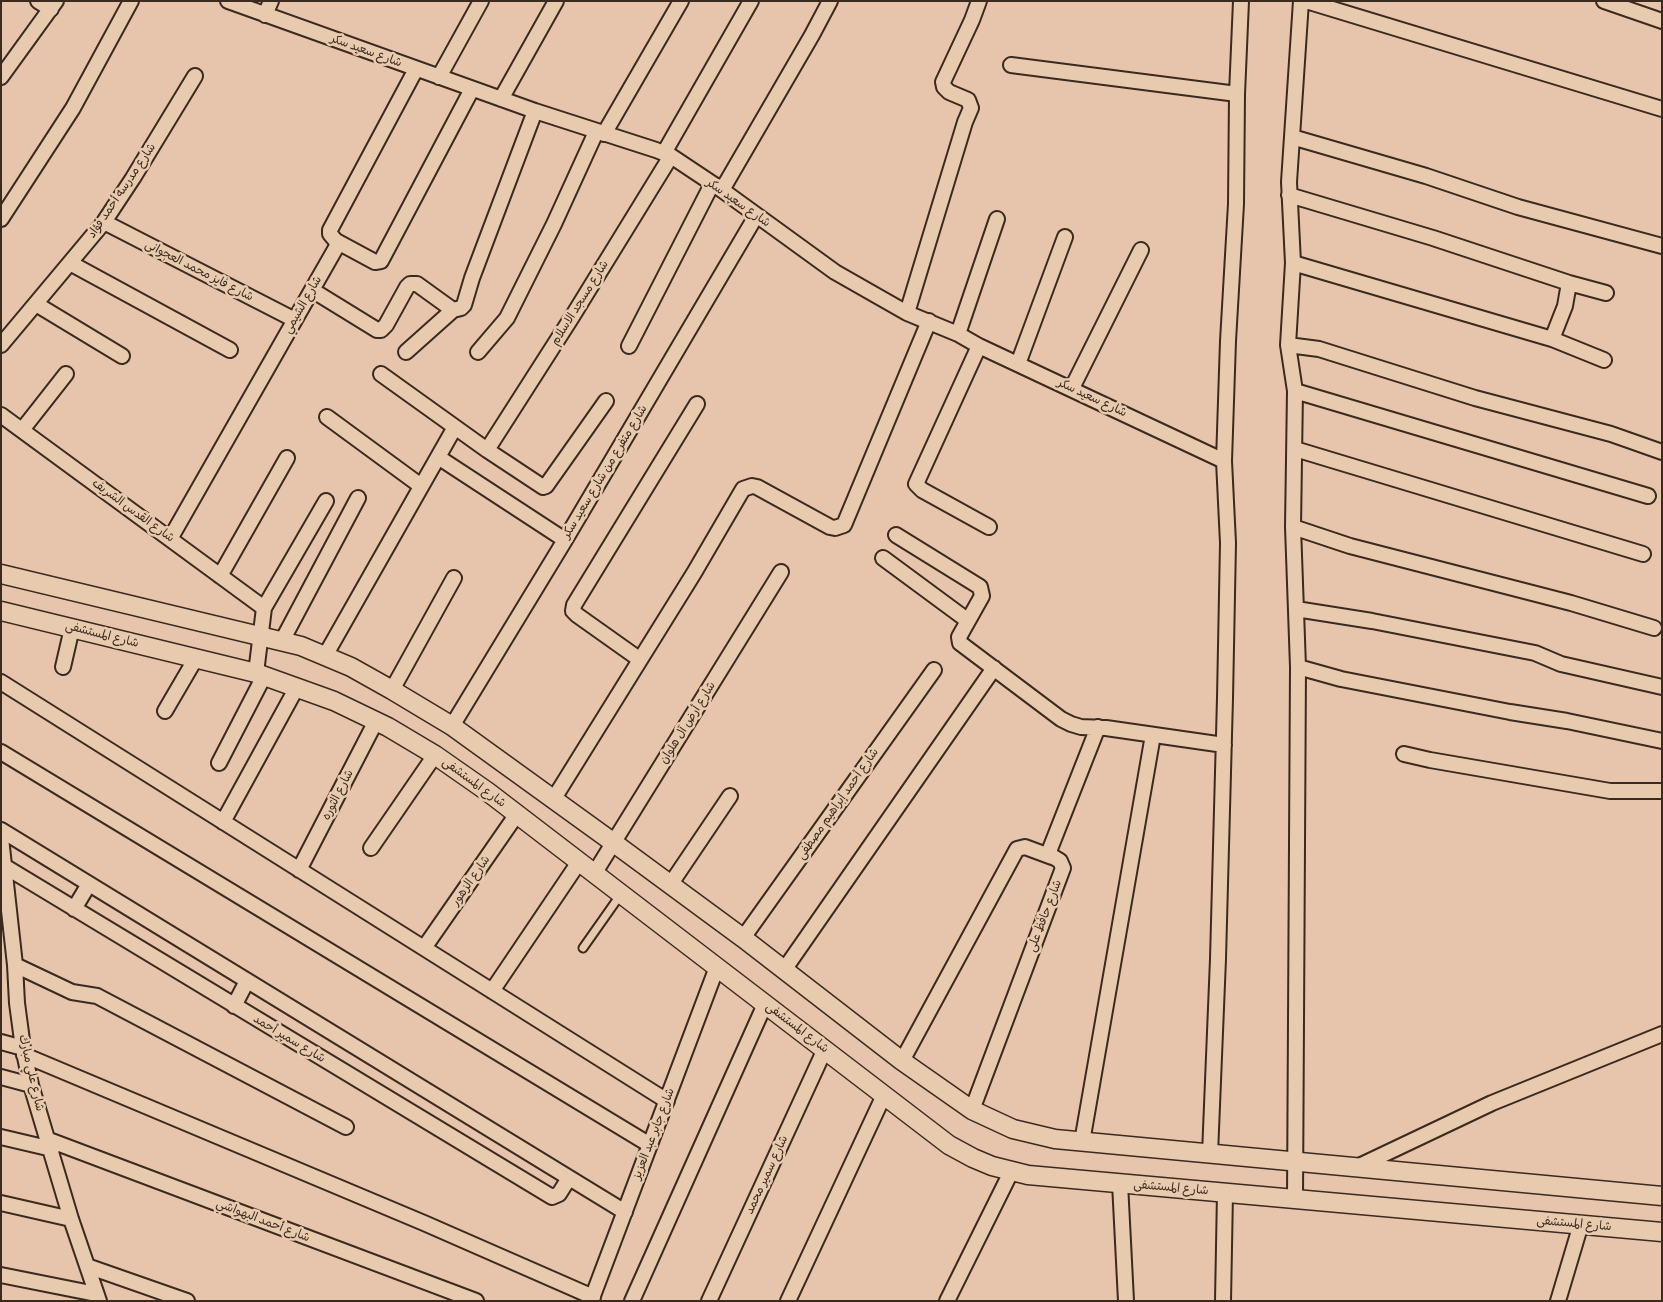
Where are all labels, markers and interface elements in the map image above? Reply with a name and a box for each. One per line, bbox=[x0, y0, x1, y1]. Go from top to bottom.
street label: شارع سعيد سكر bbox=[328, 31, 404, 71]
street label: شارع مدرسه أحمد فؤاد bbox=[85, 141, 159, 241]
street label: شارع سعيد سكر bbox=[703, 176, 773, 230]
street label: شارع فايز محمد العجوانى bbox=[142, 237, 256, 305]
street label: شارع مسجد الاسلام bbox=[548, 258, 612, 348]
street label: شارع الشيمي bbox=[281, 274, 325, 336]
street label: شارع سعيد سكر bbox=[1055, 376, 1129, 420]
street label: شارع متفرع من شارع سعيد سكر bbox=[559, 402, 651, 542]
street label: شارع القدس الشريف bbox=[89, 476, 177, 546]
street label: شارع المستشفى bbox=[64, 619, 140, 651]
street label: شارع أرض آل هلوان bbox=[657, 679, 719, 767]
street label: شارع أحمد إبراهيم مصطفى bbox=[794, 746, 882, 862]
street label: شارع المستشفى bbox=[439, 755, 509, 811]
street label: شارع الثوره bbox=[319, 767, 357, 823]
street label: شارع الزهور bbox=[448, 853, 494, 909]
street label: شارع حافظ على bbox=[1025, 878, 1065, 954]
street label: شارع المستشفى bbox=[763, 1000, 831, 1056]
street label: شارع سمير أحمد bbox=[250, 1012, 328, 1066]
street label: شارع علي مبارك bbox=[15, 1033, 47, 1113]
street label: شارع جابر عبد العزيز bbox=[630, 1086, 678, 1182]
street label: شارع سمير محمد bbox=[742, 1133, 792, 1217]
street label: شارع المستشفى bbox=[1133, 1178, 1209, 1198]
street label: شارع أحمد البهواشي bbox=[214, 1196, 312, 1246]
street label: شارع المستشفى bbox=[1536, 1214, 1612, 1234]

